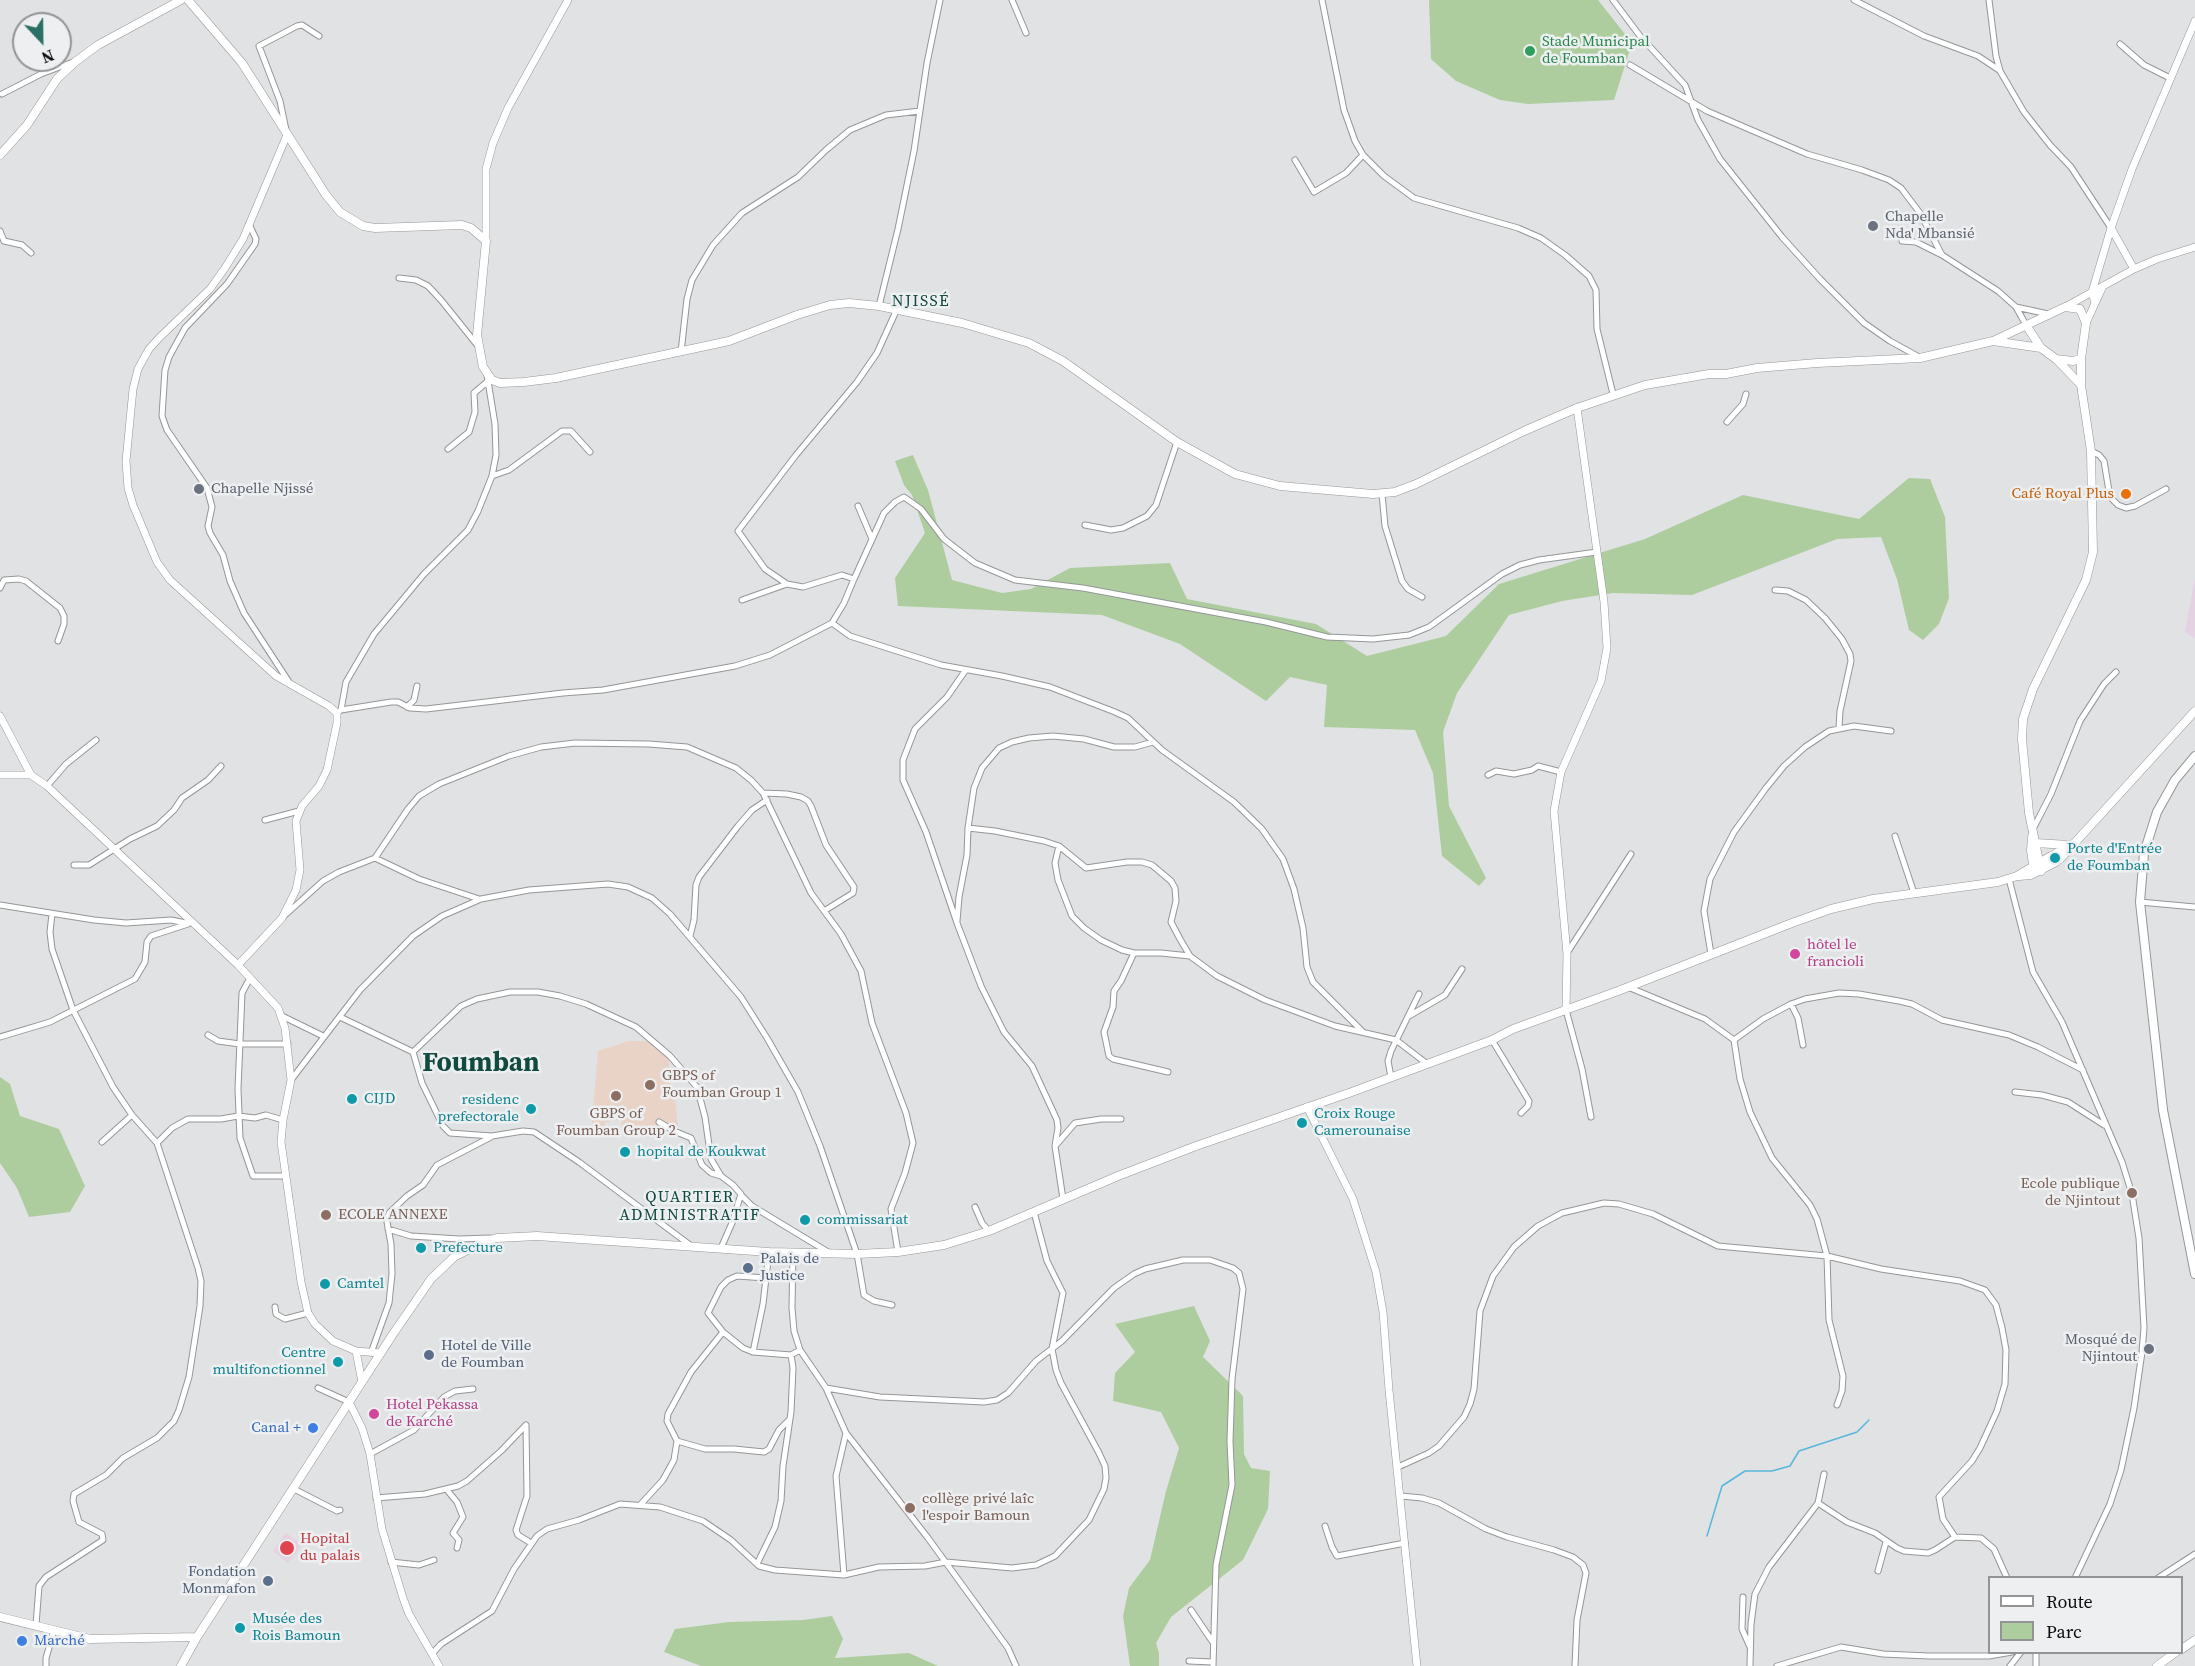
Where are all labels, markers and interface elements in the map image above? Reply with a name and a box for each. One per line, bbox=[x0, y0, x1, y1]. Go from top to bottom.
north arrow bbox=[12, 12, 72, 72]
place label: Stade Municipal de Foumban bbox=[1542, 33, 1650, 68]
text: N bbox=[38, 44, 58, 69]
marker: Stade Municipal de Foumban bbox=[1523, 44, 1537, 58]
place label: Chapelle Nda' Mbansié bbox=[1885, 208, 1975, 243]
marker: Chapelle Nda' Mbansié bbox=[1866, 219, 1880, 233]
district label: NJISSÉ bbox=[892, 292, 950, 312]
place label: Chapelle Njissé bbox=[211, 480, 313, 498]
marker: Chapelle Njissé bbox=[192, 482, 206, 496]
place label: Café Royal Plus bbox=[2012, 485, 2114, 503]
marker: Café Royal Plus bbox=[2119, 487, 2133, 501]
place label: Porte d'Entrée de Foumban bbox=[2067, 840, 2162, 875]
marker: Porte d'Entrée de Foumban bbox=[2048, 851, 2062, 865]
place label: hôtel le francioli bbox=[1807, 936, 1864, 971]
marker: hôtel le francioli bbox=[1788, 947, 1802, 961]
district label: Foumban bbox=[422, 1048, 540, 1080]
place label: GBPS of Foumban Group 1 bbox=[662, 1067, 782, 1102]
marker: GBPS of Foumban Group 1 bbox=[643, 1078, 657, 1092]
marker: GBPS of Foumban Group 2 bbox=[609, 1089, 623, 1103]
place label: CIJD bbox=[364, 1090, 395, 1108]
place label: residenc prefectorale bbox=[437, 1091, 519, 1126]
marker: CIJD bbox=[345, 1092, 359, 1106]
marker: residenc prefectorale bbox=[524, 1102, 538, 1116]
place label: GBPS of Foumban Group 2 bbox=[556, 1105, 676, 1140]
place label: Croix Rouge Camerounaise bbox=[1314, 1105, 1411, 1140]
marker: Croix Rouge Camerounaise bbox=[1295, 1116, 1309, 1130]
place label: hopital de Koukwat bbox=[637, 1143, 766, 1161]
marker: hopital de Koukwat bbox=[618, 1145, 632, 1159]
place label: Ecole publique de Njintout bbox=[2021, 1175, 2120, 1210]
marker: Ecole publique de Njintout bbox=[2125, 1186, 2139, 1200]
district label: QUARTIER ADMINISTRATIF bbox=[619, 1188, 761, 1226]
place label: ECOLE ANNEXE bbox=[338, 1206, 447, 1224]
marker: ECOLE ANNEXE bbox=[319, 1208, 333, 1222]
place label: commissariat bbox=[817, 1211, 908, 1229]
marker: commissariat bbox=[798, 1213, 812, 1227]
place label: Prefecture bbox=[433, 1239, 503, 1257]
marker: Prefecture bbox=[414, 1241, 428, 1255]
place label: Palais de Justice bbox=[760, 1250, 819, 1285]
marker: Palais de Justice bbox=[741, 1261, 755, 1275]
place label: Camtel bbox=[337, 1275, 384, 1293]
marker: Camtel bbox=[318, 1277, 332, 1291]
place label: Mosqué de Njintout bbox=[2065, 1331, 2137, 1366]
place label: Hotel de Ville de Foumban bbox=[441, 1337, 531, 1372]
marker: Mosqué de Njintout bbox=[2142, 1342, 2156, 1356]
place label: Centre multifonctionnel bbox=[213, 1344, 326, 1379]
marker: Hotel de Ville de Foumban bbox=[422, 1348, 436, 1362]
marker: Centre multifonctionnel bbox=[331, 1355, 345, 1369]
place label: Hotel Pekassa de Karché bbox=[386, 1396, 478, 1431]
marker: Hotel Pekassa de Karché bbox=[367, 1407, 381, 1421]
place label: Canal + bbox=[251, 1419, 301, 1437]
marker: Canal + bbox=[306, 1421, 320, 1435]
place label: collège privé laîc l'espoir Bamoun bbox=[922, 1490, 1034, 1525]
marker: collège privé laîc l'espoir Bamoun bbox=[903, 1501, 917, 1515]
place label: Hopital du palais bbox=[300, 1530, 360, 1565]
marker: Hopital du palais bbox=[278, 1539, 296, 1557]
place label: Fondation Monmafon bbox=[182, 1563, 256, 1598]
marker: Fondation Monmafon bbox=[261, 1574, 275, 1588]
legend bbox=[1988, 1576, 2183, 1654]
text: Route bbox=[2046, 1589, 2093, 1614]
place label: Musée des Rois Bamoun bbox=[252, 1610, 341, 1645]
text: Parc bbox=[2046, 1619, 2082, 1644]
marker: Musée des Rois Bamoun bbox=[233, 1621, 247, 1635]
place label: Marché bbox=[34, 1632, 85, 1650]
marker: Marché bbox=[15, 1634, 29, 1648]

